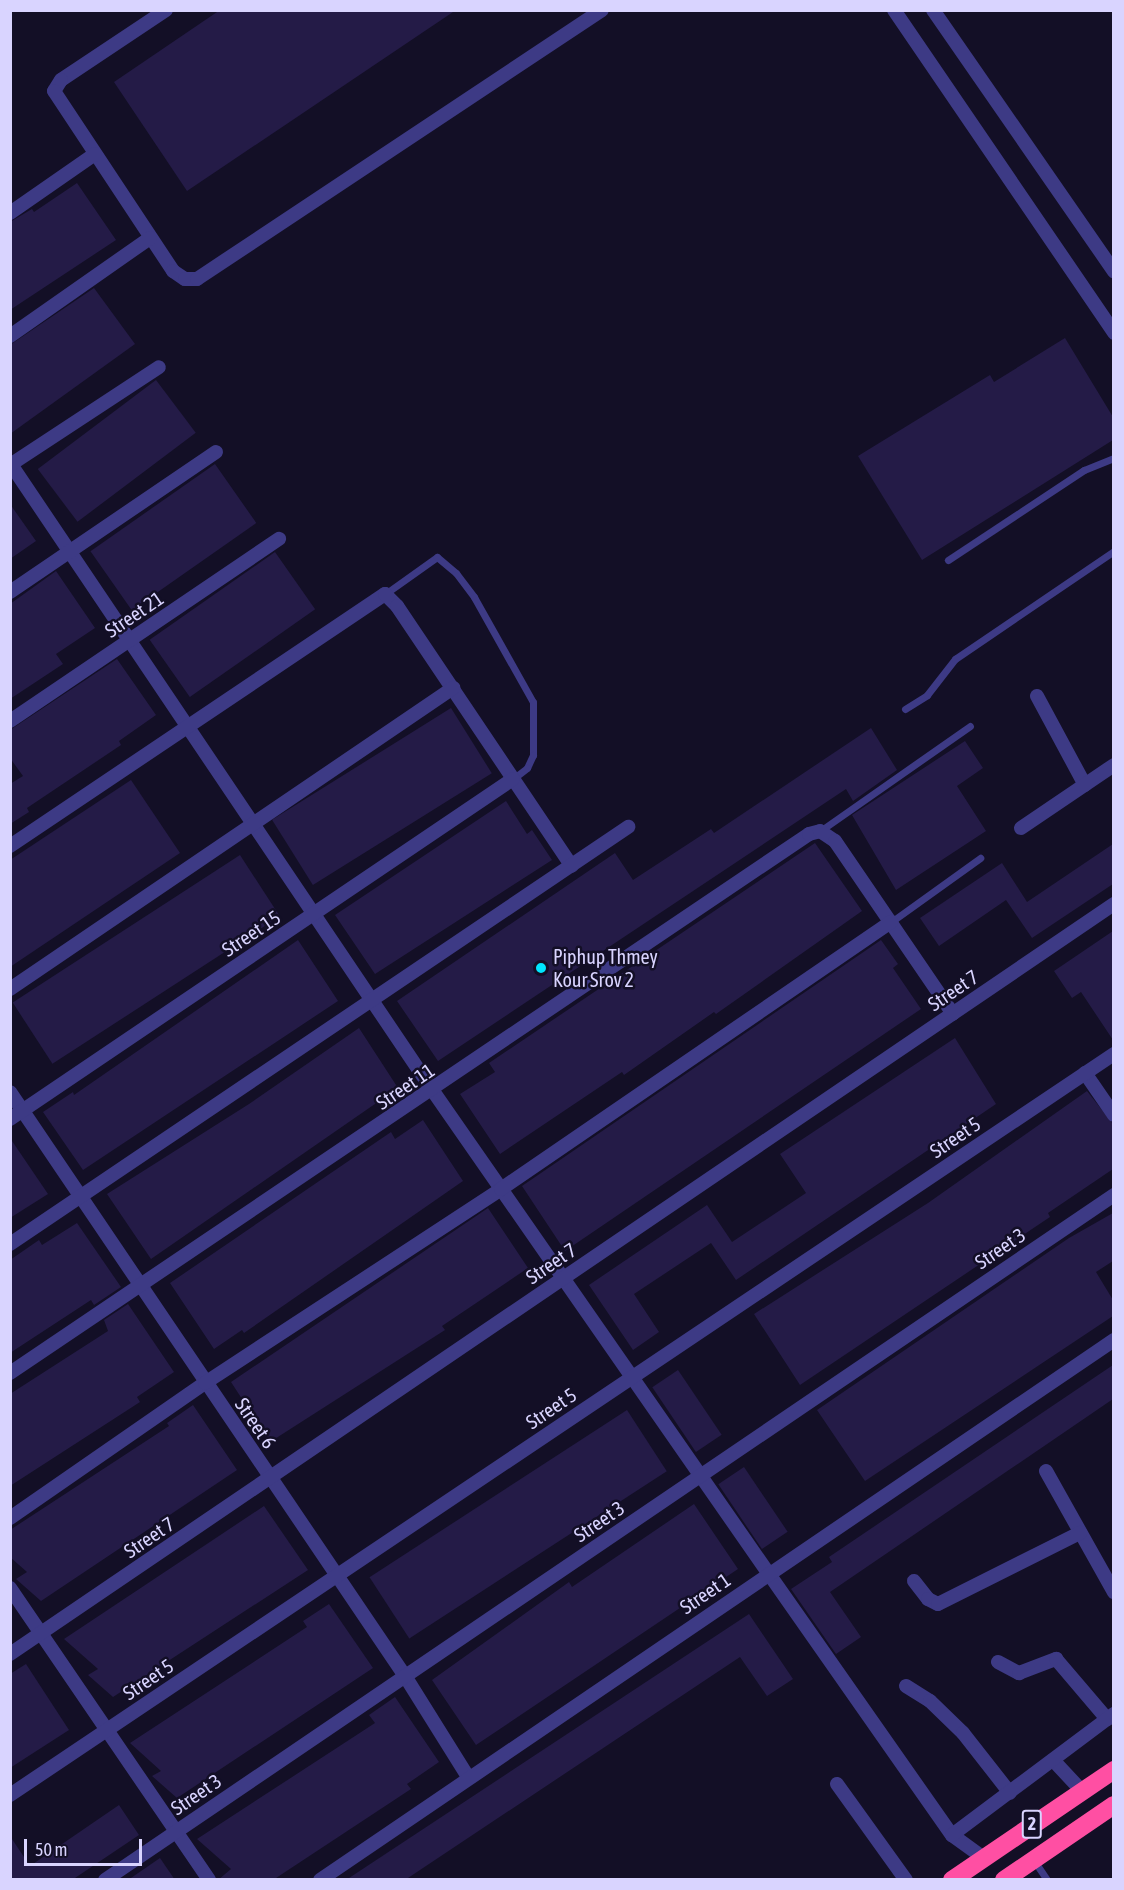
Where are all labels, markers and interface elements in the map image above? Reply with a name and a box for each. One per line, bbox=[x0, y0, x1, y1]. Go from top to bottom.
street label: Street 21 bbox=[100, 586, 168, 642]
street label: Street 15 bbox=[217, 905, 285, 961]
place label: Piphup Thmey Kour Srov 2 bbox=[553, 945, 658, 992]
marker: Piphup Thmey Kour Srov 2 bbox=[534, 961, 548, 975]
street label: Street 7 bbox=[923, 964, 983, 1016]
street label: Street 11 bbox=[371, 1058, 439, 1114]
street label: Street 5 bbox=[925, 1111, 985, 1163]
street label: Street 3 bbox=[970, 1222, 1030, 1274]
street label: Street 7 bbox=[521, 1237, 581, 1289]
street label: Street 5 bbox=[521, 1382, 581, 1434]
street label: Street 6 bbox=[230, 1393, 282, 1453]
street label: Street 3 bbox=[569, 1495, 629, 1547]
street label: Street 7 bbox=[119, 1511, 179, 1563]
street label: Street 1 bbox=[675, 1567, 735, 1619]
street label: Street 5 bbox=[118, 1653, 178, 1705]
street label: Street 3 bbox=[166, 1768, 226, 1820]
road number: 2 bbox=[1022, 1809, 1042, 1839]
scale bar bbox=[27, 1827, 146, 1865]
text: 50 m bbox=[35, 1839, 67, 1860]

